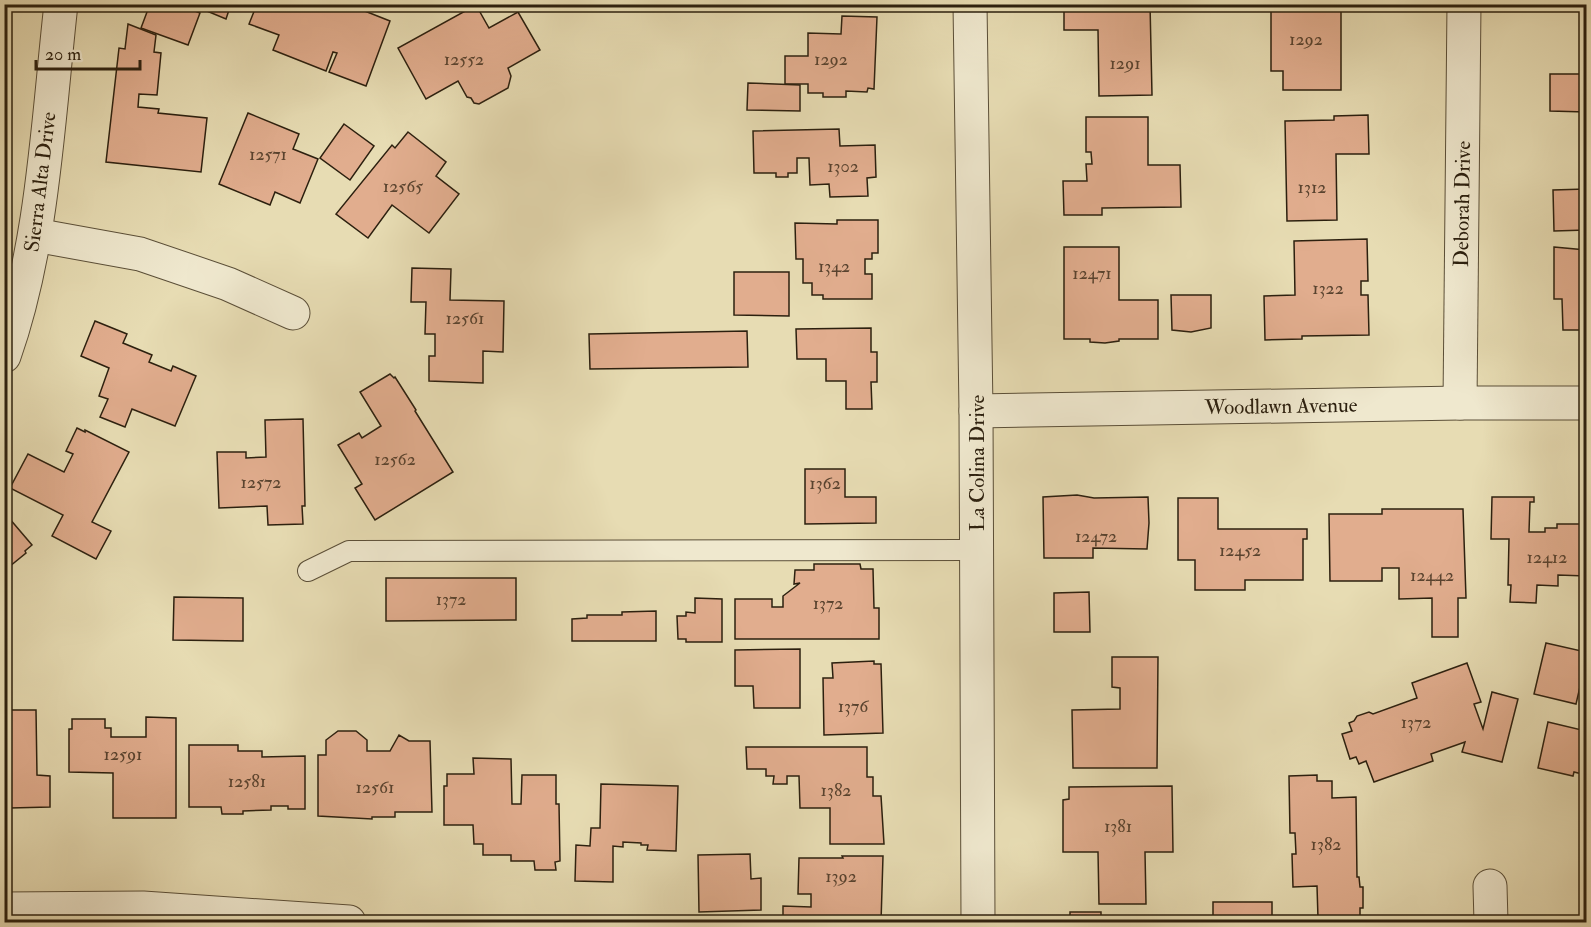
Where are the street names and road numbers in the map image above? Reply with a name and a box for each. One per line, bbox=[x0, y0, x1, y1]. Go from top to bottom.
street label: Sierra Alta Drive bbox=[18, 110, 63, 254]
street label: Deborah Drive bbox=[1448, 140, 1477, 267]
street label: Woodlawn Avenue bbox=[1203, 392, 1358, 421]
street label: La Colina Drive bbox=[964, 394, 991, 531]

